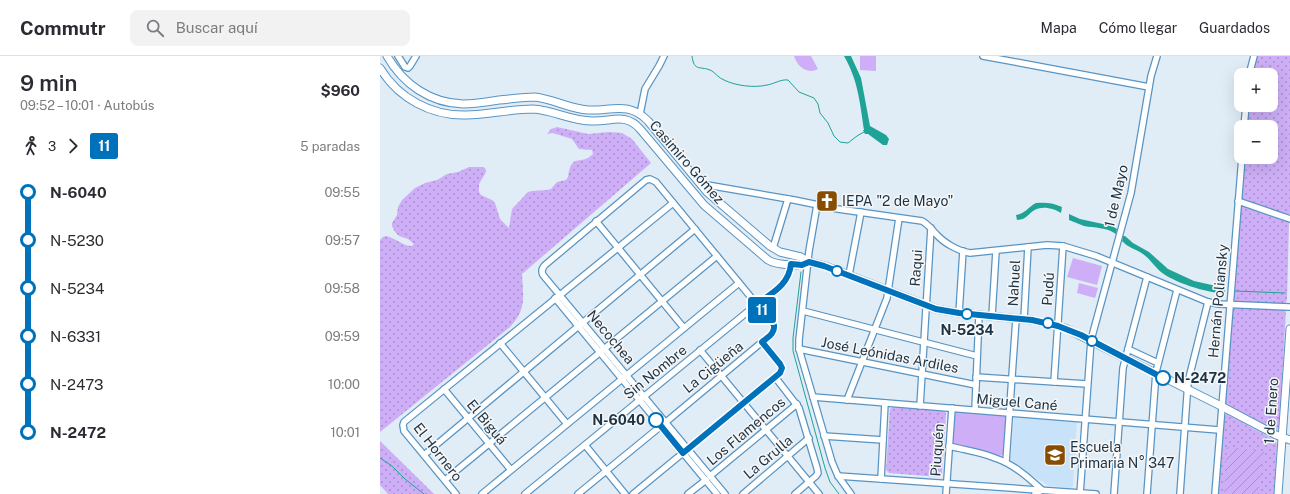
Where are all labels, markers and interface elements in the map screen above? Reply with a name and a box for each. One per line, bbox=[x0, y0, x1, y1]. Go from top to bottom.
search box bbox=[130, 10, 410, 46]
text: Commutr bbox=[20, 17, 106, 39]
icon: search bbox=[144, 17, 166, 39]
text: Buscar aquí bbox=[176, 19, 258, 36]
text: Mapa bbox=[1041, 20, 1077, 36]
text: Cómo llegar bbox=[1099, 20, 1177, 36]
text: Guardados bbox=[1199, 20, 1270, 36]
map controls bbox=[1234, 68, 1278, 164]
button: + bbox=[1234, 68, 1278, 112]
text: 9 min bbox=[20, 70, 77, 96]
text: $960 bbox=[320, 82, 360, 99]
text: 09:52 – 10:01 · Autobús bbox=[20, 98, 154, 113]
street label: Casimiro Gómez bbox=[647, 117, 728, 207]
button: − bbox=[1234, 120, 1278, 164]
icon: walk bbox=[20, 135, 42, 157]
icon: forward bbox=[62, 135, 84, 157]
text: 11 bbox=[98, 138, 110, 154]
text: 3 bbox=[48, 139, 56, 154]
text: 5 paradas bbox=[300, 139, 360, 154]
street label: 1 de Mayo bbox=[1101, 163, 1131, 229]
text: N-6040 bbox=[50, 184, 107, 201]
text: 09:55 bbox=[324, 185, 360, 200]
church icon: IEPA "2 de Mayo" bbox=[814, 188, 840, 214]
place label: IEPA "2 de Mayo" bbox=[842, 193, 953, 209]
text: N-5230 bbox=[50, 232, 104, 249]
text: 09:57 bbox=[325, 233, 360, 248]
street label: Hernán Poliansky bbox=[1205, 243, 1231, 358]
street label: Raqui bbox=[907, 249, 925, 287]
street label: Nahuel bbox=[1005, 259, 1023, 307]
unlabelled marker bbox=[831, 265, 843, 277]
street label: Pudú bbox=[1039, 272, 1057, 306]
text: N-5234 bbox=[50, 280, 104, 297]
text: 09:58 bbox=[324, 281, 360, 296]
line badge: 11 bbox=[744, 297, 780, 323]
text: 11 bbox=[756, 302, 768, 318]
street label: Necochea bbox=[584, 307, 638, 367]
marker: N-5234 bbox=[961, 308, 973, 320]
unlabelled marker bbox=[1042, 317, 1054, 329]
place label: N-5234 bbox=[940, 322, 994, 338]
text: N-6331 bbox=[50, 328, 101, 345]
text: 09:59 bbox=[325, 329, 360, 344]
street label: José Leónidas Ardiles bbox=[820, 334, 960, 376]
unlabelled marker bbox=[1086, 335, 1098, 347]
street label: La Cigüeña bbox=[680, 338, 746, 396]
street label: Sin Nombre bbox=[620, 342, 690, 402]
marker: N-2472 bbox=[1155, 370, 1171, 386]
place label: N-2472 bbox=[1174, 370, 1226, 386]
text: N-2473 bbox=[50, 376, 104, 393]
text: 10:00 bbox=[328, 377, 360, 392]
street label: 1 de Enero bbox=[1261, 377, 1281, 445]
street label: Miguel Cané bbox=[976, 390, 1058, 414]
street label: Los Flamencos bbox=[704, 394, 788, 468]
street label: El Biguá bbox=[464, 396, 510, 448]
place label: N-6040 bbox=[592, 412, 645, 428]
marker: N-6040 bbox=[648, 412, 664, 428]
street label: El Hornero bbox=[410, 420, 466, 484]
street label: Piuquén bbox=[927, 423, 947, 477]
text: N-2472 bbox=[50, 424, 106, 441]
text: 10:01 bbox=[331, 425, 360, 440]
street label: La Grulla bbox=[740, 432, 796, 482]
place label: Escuela Primaria N° 347 bbox=[1070, 439, 1174, 471]
school or university icon: Escuela Primaria N° 347 bbox=[1042, 442, 1068, 468]

